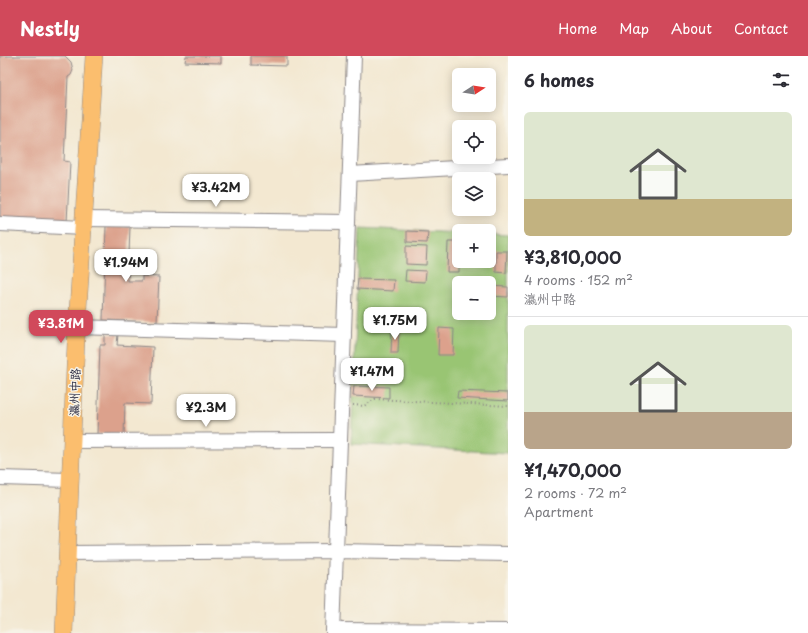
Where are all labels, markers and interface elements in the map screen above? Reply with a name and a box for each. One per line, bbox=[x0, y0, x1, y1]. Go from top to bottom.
text: Nestly bbox=[20, 14, 80, 42]
text: Home bbox=[558, 18, 597, 39]
text: Map bbox=[619, 18, 649, 39]
text: About bbox=[671, 18, 712, 39]
text: Contact bbox=[734, 18, 788, 39]
text: 6 homes bbox=[524, 67, 594, 93]
north arrow bbox=[452, 68, 496, 112]
map controls bbox=[452, 68, 496, 320]
icon: filters bbox=[770, 69, 792, 91]
button: locate bbox=[452, 120, 496, 164]
icon: home bbox=[622, 138, 694, 210]
button: layers bbox=[452, 172, 496, 216]
pin: ¥3.42M bbox=[183, 174, 249, 208]
text: ¥3.42M bbox=[191, 177, 241, 196]
button: + bbox=[452, 224, 496, 268]
text: ¥3,810,000 bbox=[524, 244, 621, 270]
pin: ¥1.94M bbox=[93, 249, 159, 283]
text: ¥1.94M bbox=[103, 252, 149, 271]
text: 4 rooms · 152 m² bbox=[524, 270, 633, 289]
button: − bbox=[452, 276, 496, 320]
text: 瀛州中路 bbox=[524, 289, 576, 308]
pin: ¥1.75M bbox=[362, 307, 428, 341]
pin: ¥3.81M bbox=[28, 310, 94, 344]
text: ¥1.75M bbox=[373, 310, 417, 329]
text: ¥3.81M bbox=[38, 313, 84, 332]
icon: home bbox=[622, 351, 694, 423]
pin: ¥1.47M bbox=[339, 358, 405, 392]
text: ¥1.47M bbox=[350, 361, 394, 380]
street label: 瀛州中路 bbox=[64, 368, 84, 416]
pin: ¥2.3M bbox=[178, 394, 234, 428]
text: ¥2.3M bbox=[186, 397, 226, 416]
text: ¥1,470,000 bbox=[524, 457, 621, 483]
text: 2 rooms · 72 m² bbox=[524, 483, 627, 502]
text: Apartment bbox=[524, 502, 593, 521]

